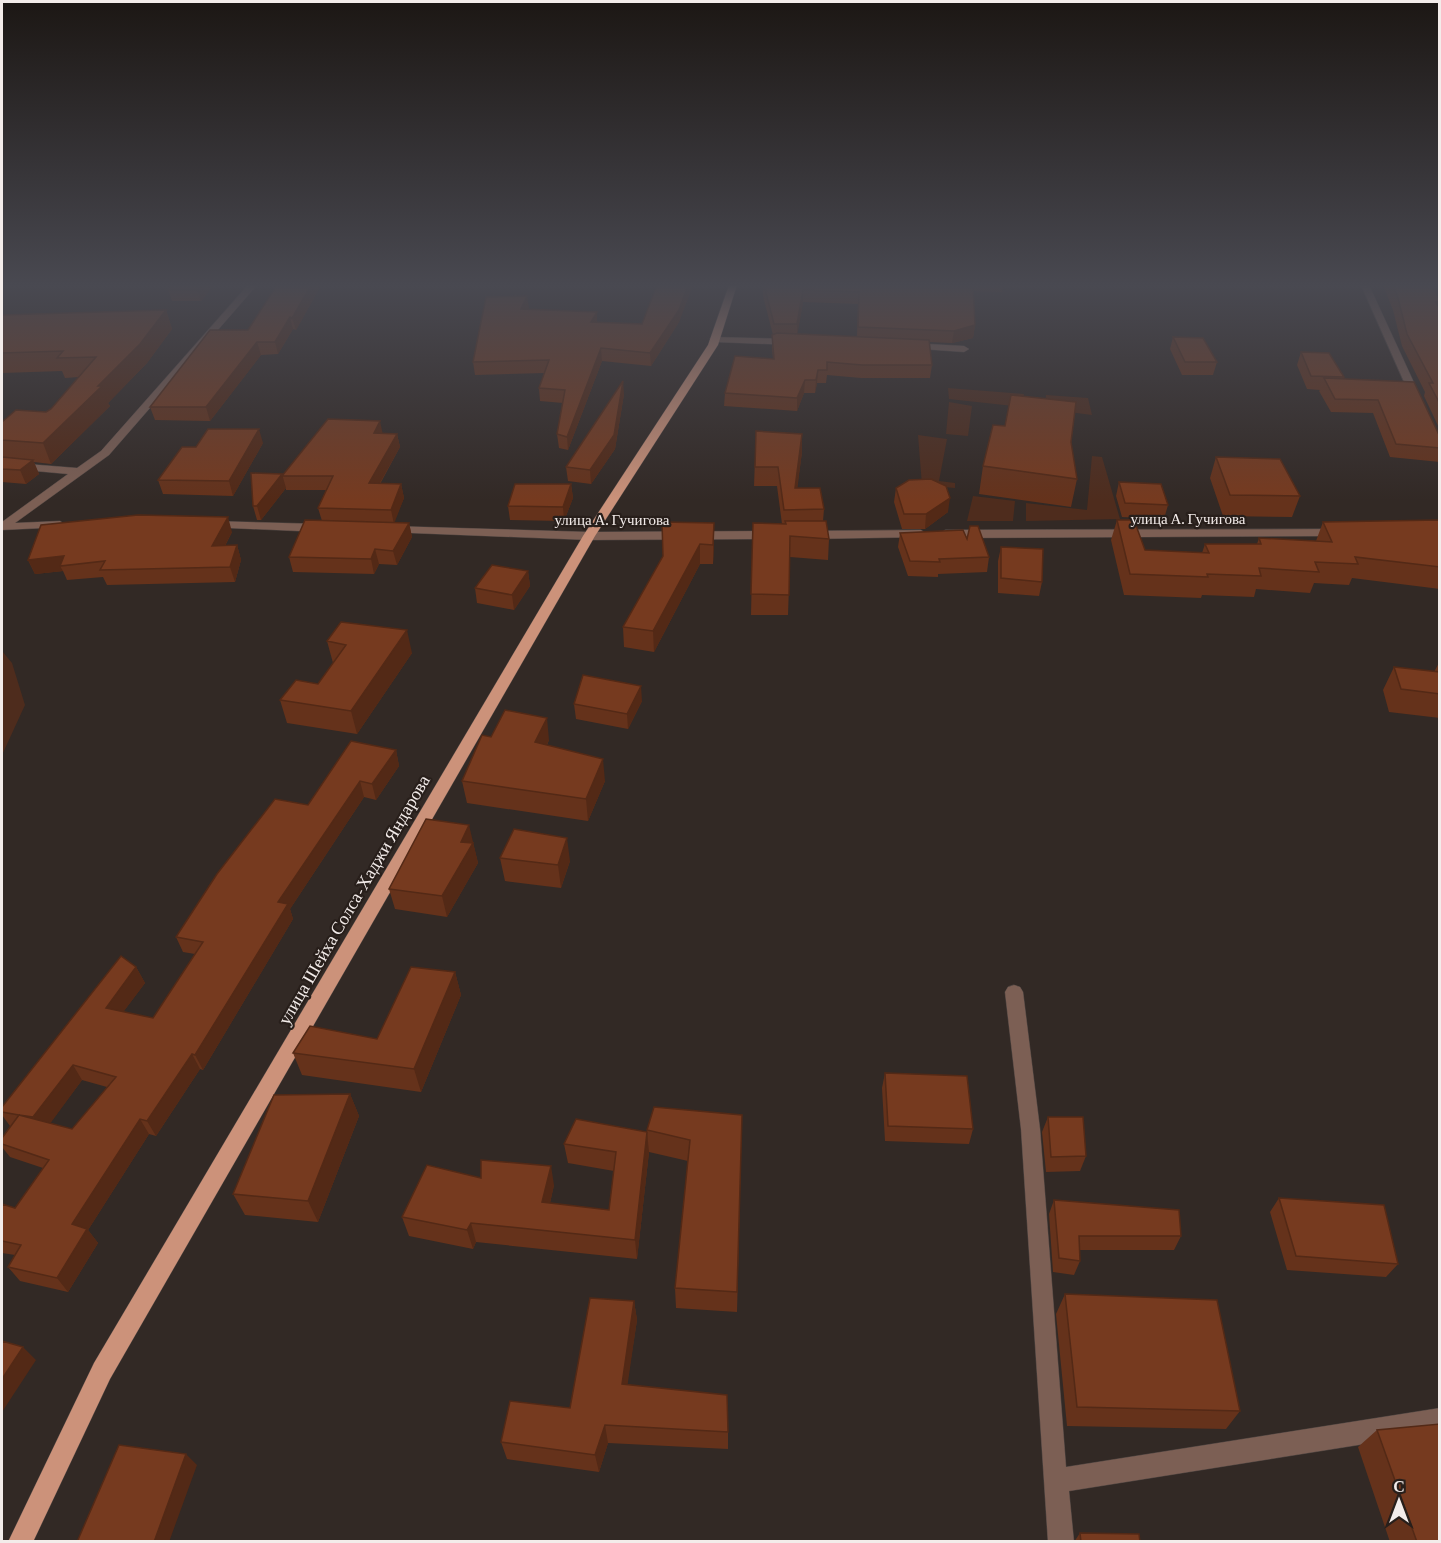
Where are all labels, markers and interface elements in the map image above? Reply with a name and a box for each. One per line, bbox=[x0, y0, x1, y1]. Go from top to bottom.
street label: улица А. Гучигова bbox=[1131, 511, 1246, 527]
street label: улица А. Гучигова bbox=[555, 512, 670, 528]
street label: улица Шейха Солса-Хаджи Яндарова bbox=[274, 772, 434, 1028]
north arrow bbox=[1369, 1471, 1429, 1531]
text: С bbox=[1393, 1478, 1405, 1495]

